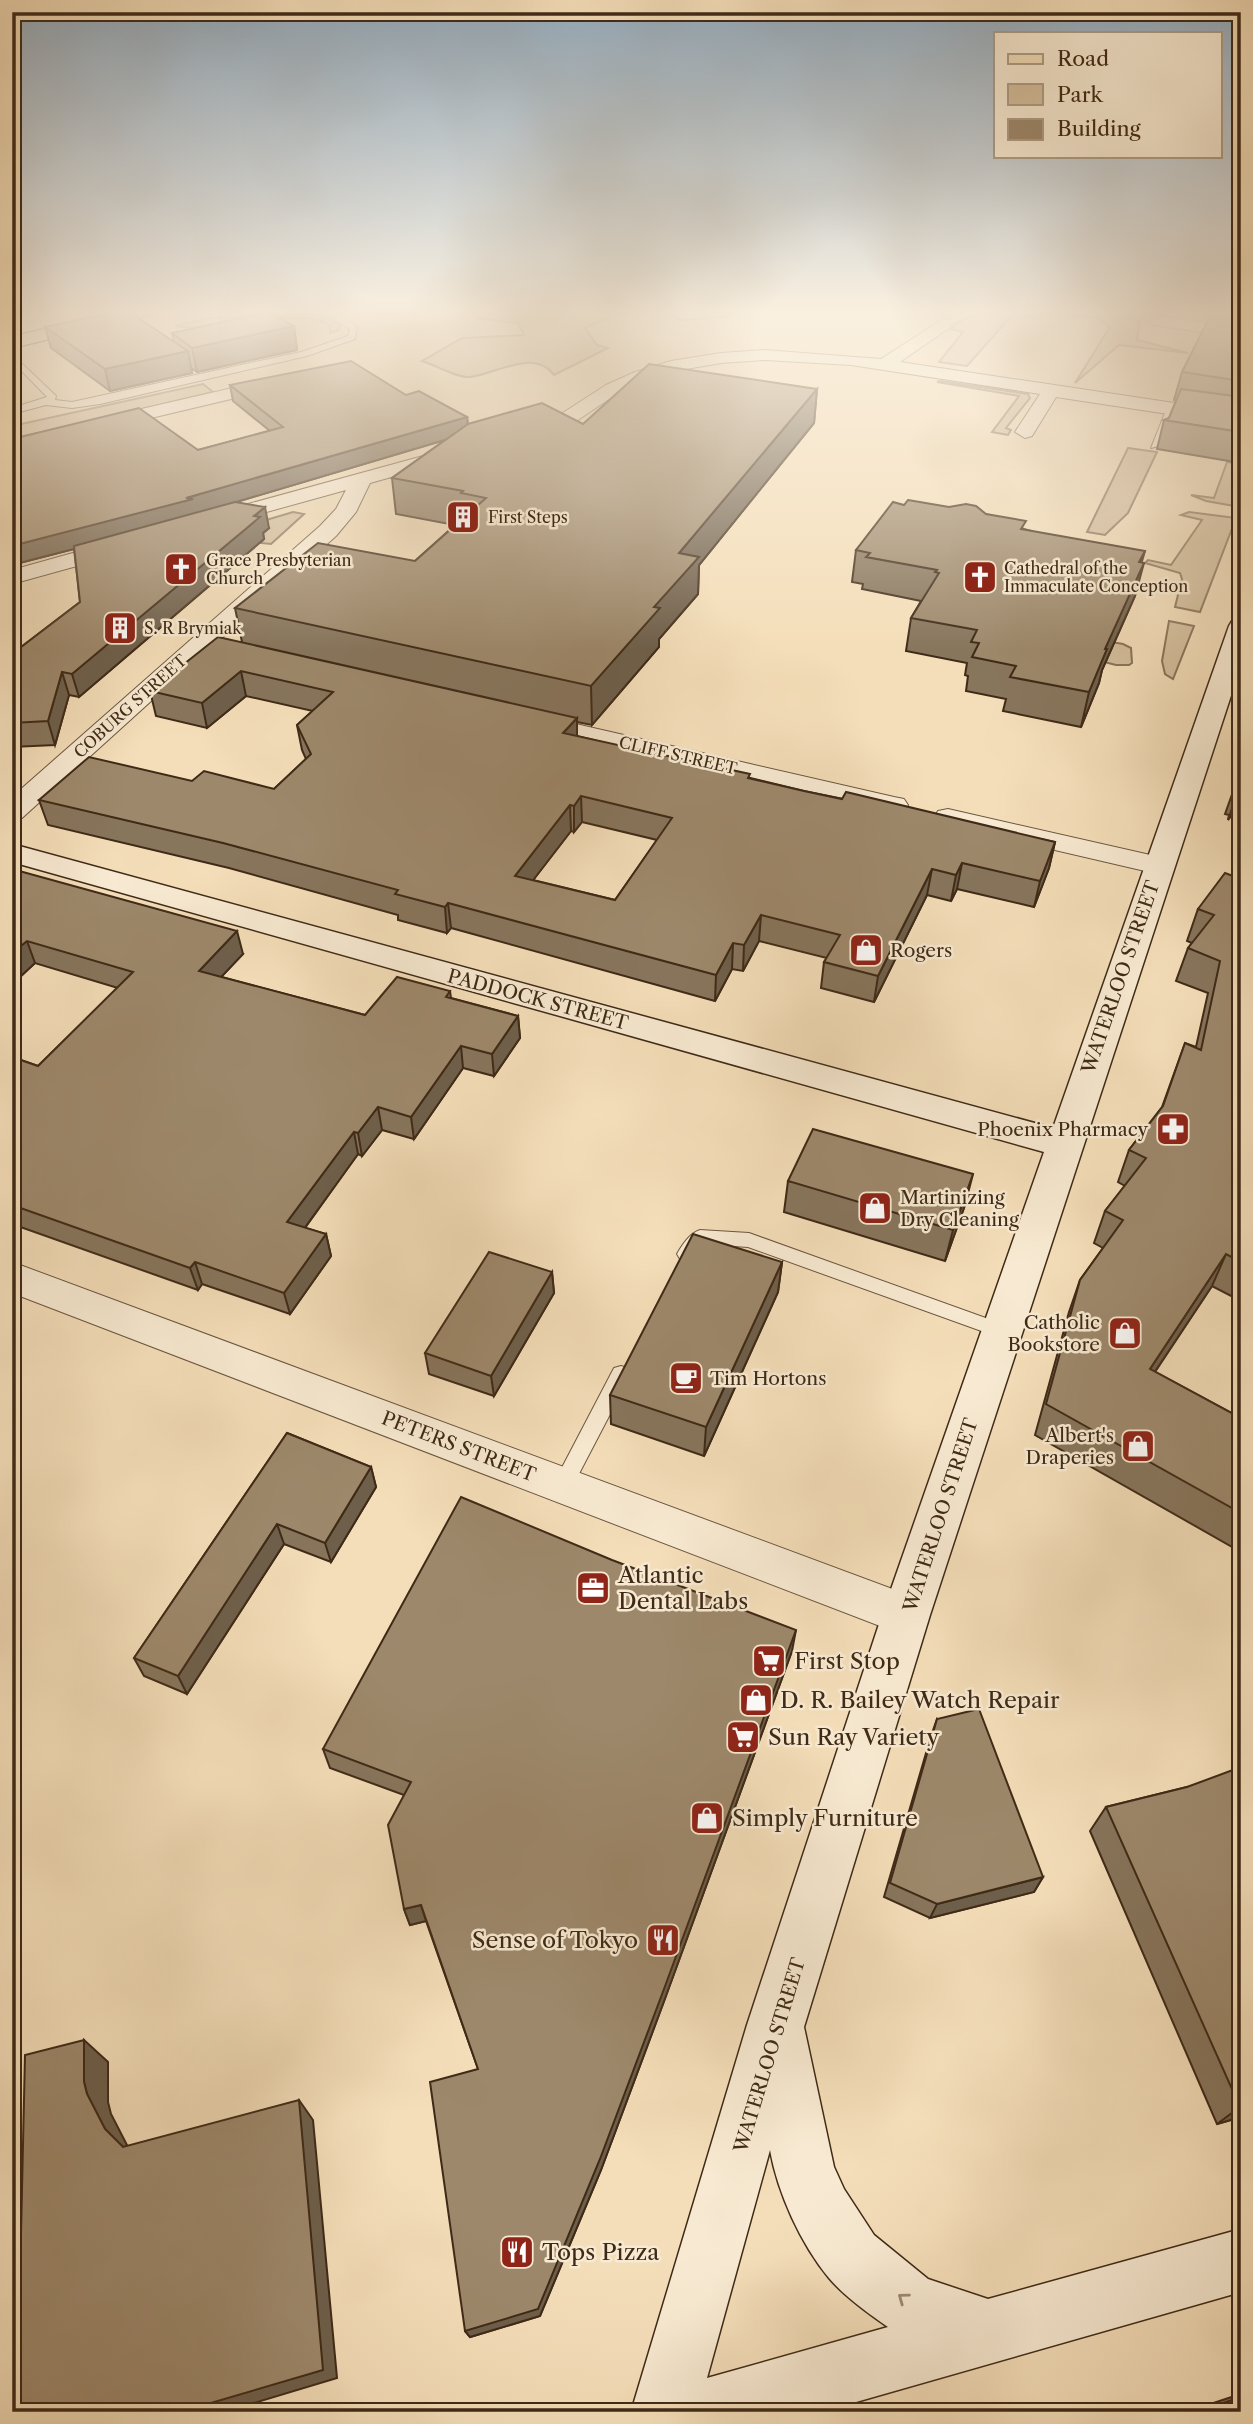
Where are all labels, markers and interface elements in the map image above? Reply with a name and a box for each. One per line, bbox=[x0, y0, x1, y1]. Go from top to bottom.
legend bbox=[994, 32, 1222, 158]
text: Road bbox=[1057, 46, 1109, 71]
text: Park bbox=[1057, 82, 1103, 107]
text: Building bbox=[1057, 116, 1142, 141]
building icon: First Steps bbox=[444, 498, 482, 536]
place label: First Steps bbox=[488, 507, 568, 527]
church icon: Grace Presbyterian Church bbox=[162, 550, 200, 588]
place label: Grace Presbyterian Church bbox=[206, 550, 352, 588]
church icon: Cathedral of the Immaculate Conception bbox=[961, 558, 999, 596]
place label: Cathedral of the Immaculate Conception bbox=[1004, 558, 1188, 596]
building icon: S. R Brymiak bbox=[101, 609, 139, 647]
place label: S. R Brymiak bbox=[144, 618, 242, 638]
street label: COBURG STREET bbox=[69, 650, 191, 762]
street label: CLIFF STREET bbox=[617, 732, 739, 778]
street label: WATERLOO STREET bbox=[1076, 877, 1165, 1077]
shop icon: Rogers bbox=[847, 931, 885, 969]
place label: Rogers bbox=[890, 939, 952, 962]
street label: PADDOCK STREET bbox=[445, 964, 631, 1035]
pharmacy icon: Phoenix Pharmacy bbox=[1154, 1110, 1192, 1148]
place label: Phoenix Pharmacy bbox=[977, 1118, 1148, 1141]
place label: Martinizing Dry Cleaning bbox=[900, 1186, 1020, 1231]
shop icon: Martinizing Dry Cleaning bbox=[856, 1189, 894, 1227]
place label: Catholic Bookstore bbox=[1008, 1311, 1100, 1356]
shop icon: Catholic Bookstore bbox=[1106, 1314, 1144, 1352]
cafe icon: Tim Hortons bbox=[667, 1359, 705, 1397]
place label: Tim Hortons bbox=[710, 1367, 827, 1390]
street label: PETERS STREET bbox=[379, 1407, 540, 1487]
street label: WATERLOO STREET bbox=[898, 1415, 983, 1616]
place label: Albert's Draperies bbox=[1026, 1424, 1114, 1469]
shop icon: Albert's Draperies bbox=[1119, 1427, 1157, 1465]
place label: Atlantic Dental Labs bbox=[617, 1561, 748, 1615]
office icon: Atlantic Dental Labs bbox=[574, 1569, 612, 1607]
supermarket icon: First Stop bbox=[750, 1642, 788, 1680]
place label: First Stop bbox=[794, 1647, 900, 1675]
shop icon: D. R. Bailey Watch Repair bbox=[737, 1681, 775, 1719]
place label: D. R. Bailey Watch Repair bbox=[780, 1686, 1060, 1714]
supermarket icon: Sun Ray Variety bbox=[724, 1718, 762, 1756]
place label: Sun Ray Variety bbox=[768, 1723, 939, 1751]
shop icon: Simply Furniture bbox=[688, 1799, 726, 1837]
place label: Simply Furniture bbox=[732, 1804, 918, 1832]
restaurant icon: Sense of Tokyo bbox=[644, 1921, 682, 1959]
place label: Sense of Tokyo bbox=[472, 1926, 638, 1954]
street label: WATERLOO STREET bbox=[729, 1954, 810, 2156]
restaurant icon: Tops Pizza bbox=[498, 2233, 536, 2271]
place label: Tops Pizza bbox=[542, 2238, 660, 2266]
one-way arrow bbox=[899, 2294, 911, 2306]

